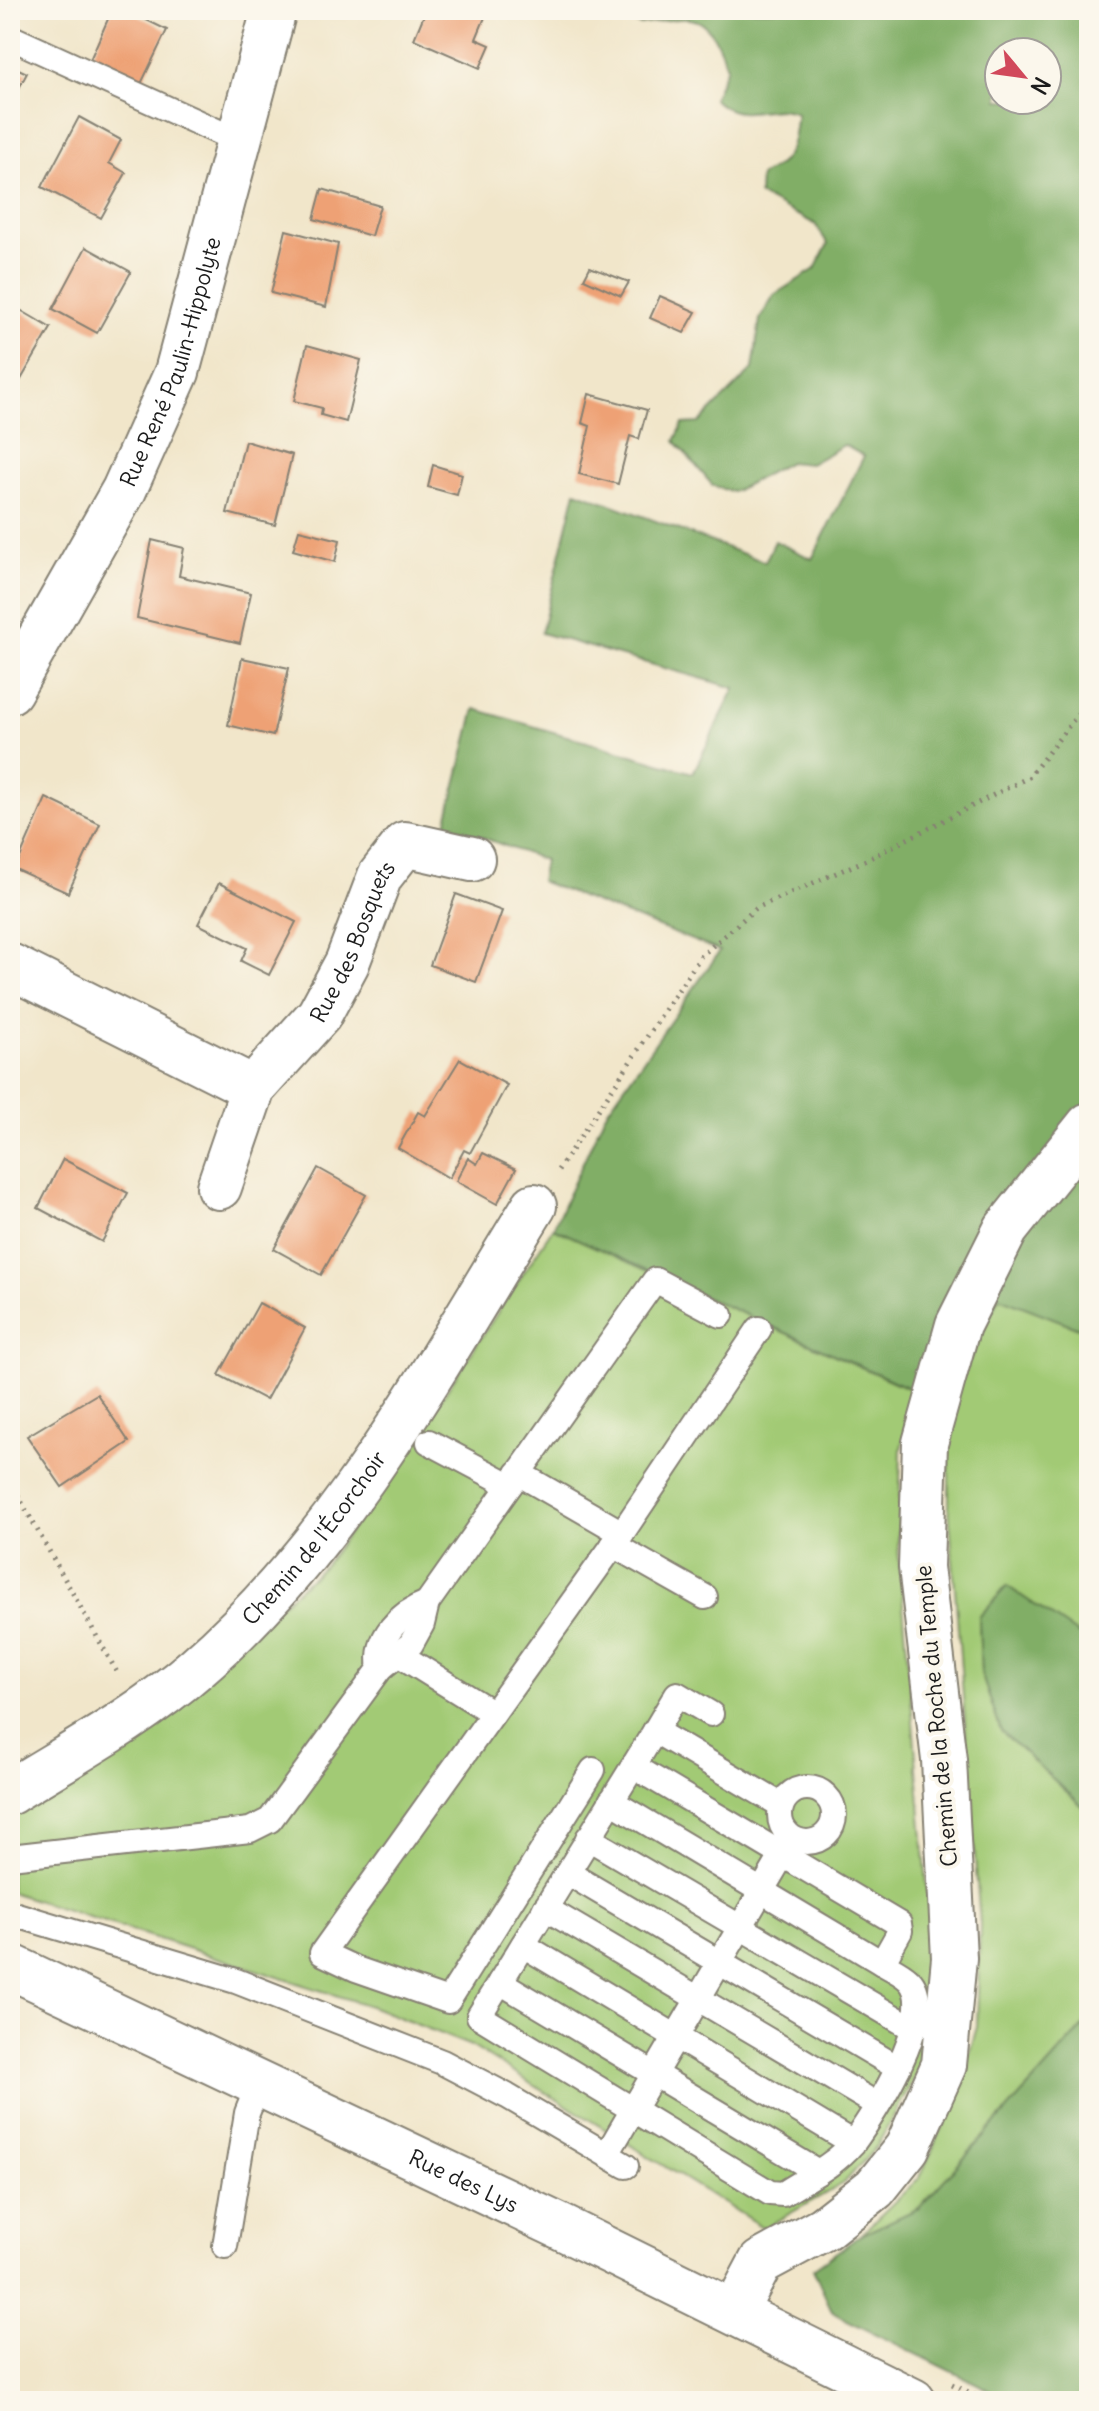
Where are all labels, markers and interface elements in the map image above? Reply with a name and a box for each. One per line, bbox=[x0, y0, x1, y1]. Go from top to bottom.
north arrow bbox=[983, 36, 1063, 116]
text: N bbox=[1025, 72, 1056, 99]
street label: Rue René Paulin-Hippolyte bbox=[113, 234, 227, 491]
street label: Rue des Bosquets bbox=[304, 855, 401, 1027]
street label: Chemin de l'Écorchoir bbox=[236, 1445, 392, 1631]
street label: Chemin de la Roche du Temple bbox=[909, 1564, 963, 1868]
street label: Rue des Lys bbox=[404, 2143, 523, 2219]

